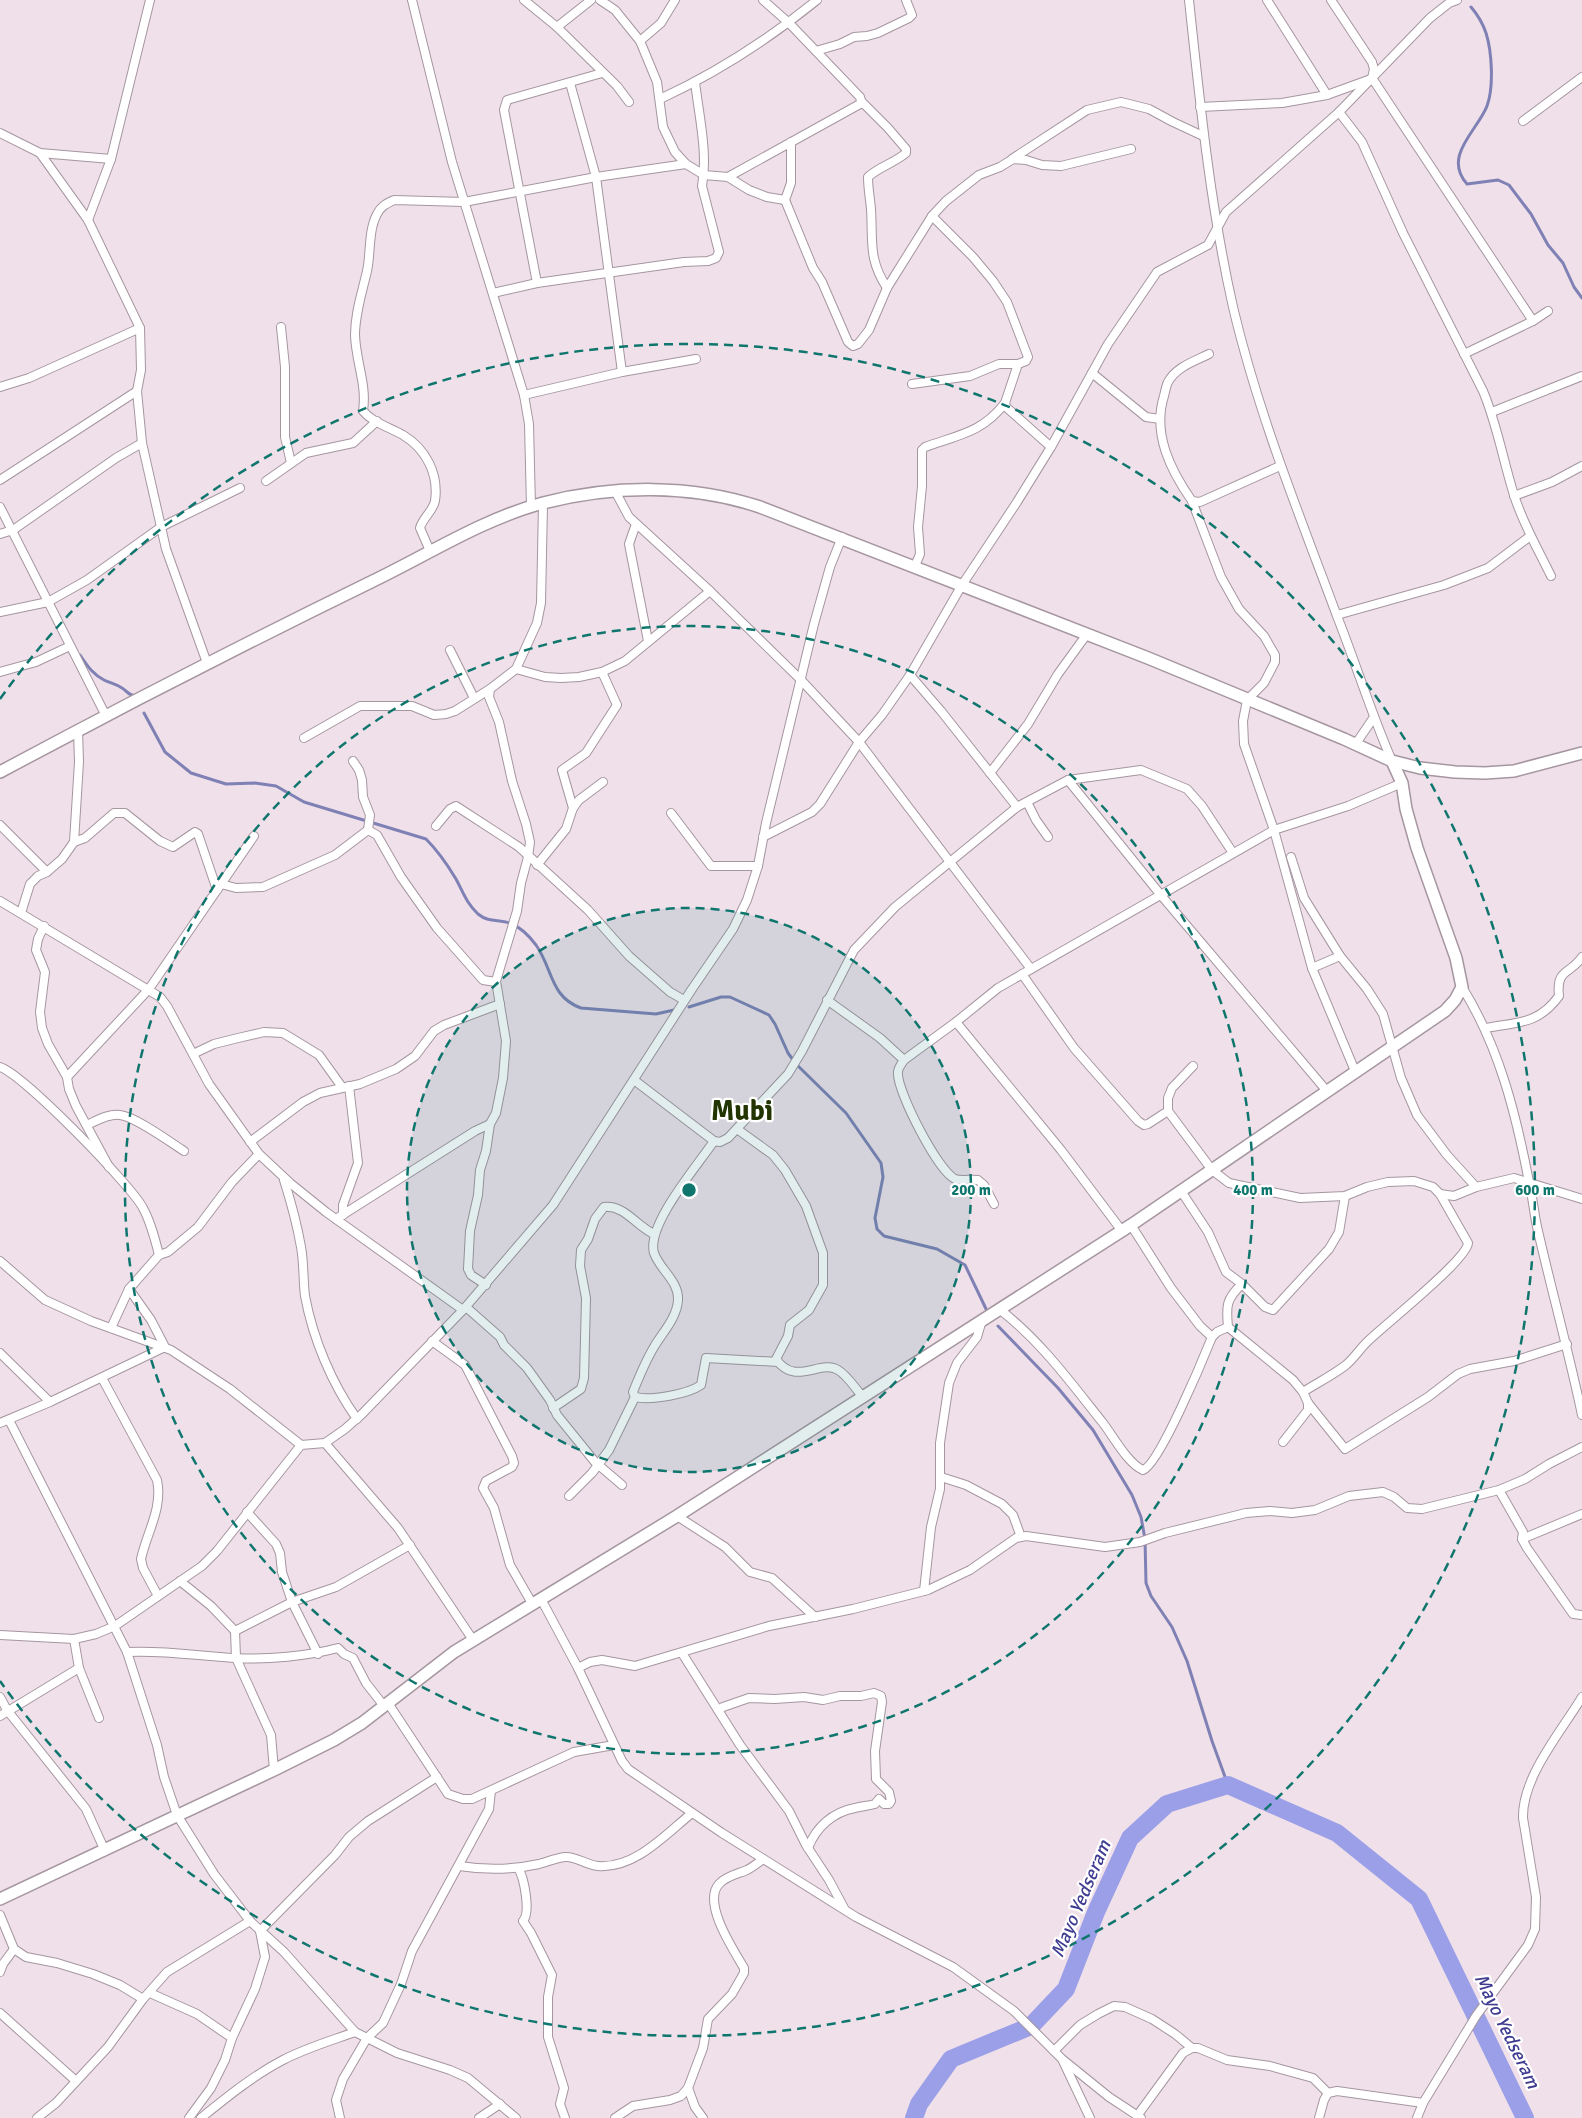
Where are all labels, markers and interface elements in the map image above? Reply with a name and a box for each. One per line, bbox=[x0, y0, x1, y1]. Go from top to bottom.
district label: Mubi bbox=[711, 1094, 773, 1128]
centre of rings bbox=[680, 1181, 698, 1199]
text: 200 m bbox=[951, 1181, 991, 1199]
text: 400 m bbox=[1233, 1181, 1273, 1199]
text: 600 m bbox=[1515, 1181, 1555, 1199]
water label: Mayo Yedseram bbox=[1046, 1836, 1117, 1961]
water label: Mayo Yedseram bbox=[1469, 1970, 1546, 2093]

